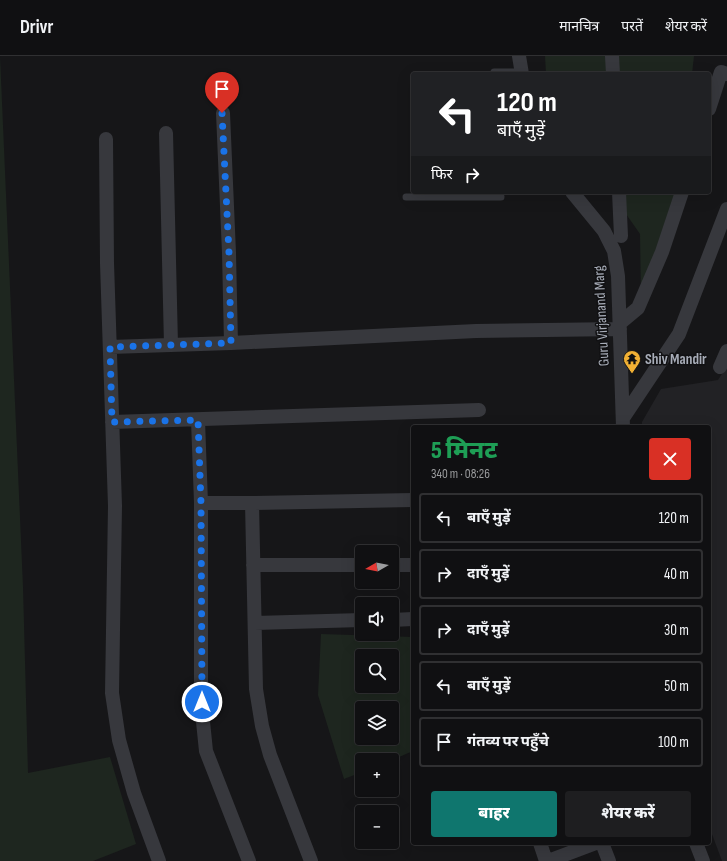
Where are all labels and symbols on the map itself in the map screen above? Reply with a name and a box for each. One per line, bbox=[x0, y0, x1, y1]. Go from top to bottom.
pin bbox=[205, 72, 239, 113]
street label: Guru Virjanand Marg bbox=[589, 265, 614, 367]
temple icon: Shiv Mandir bbox=[622, 349, 642, 374]
place label: Shiv Mandir bbox=[645, 350, 707, 369]
north arrow bbox=[355, 545, 399, 589]
position arrow bbox=[181, 681, 223, 723]

